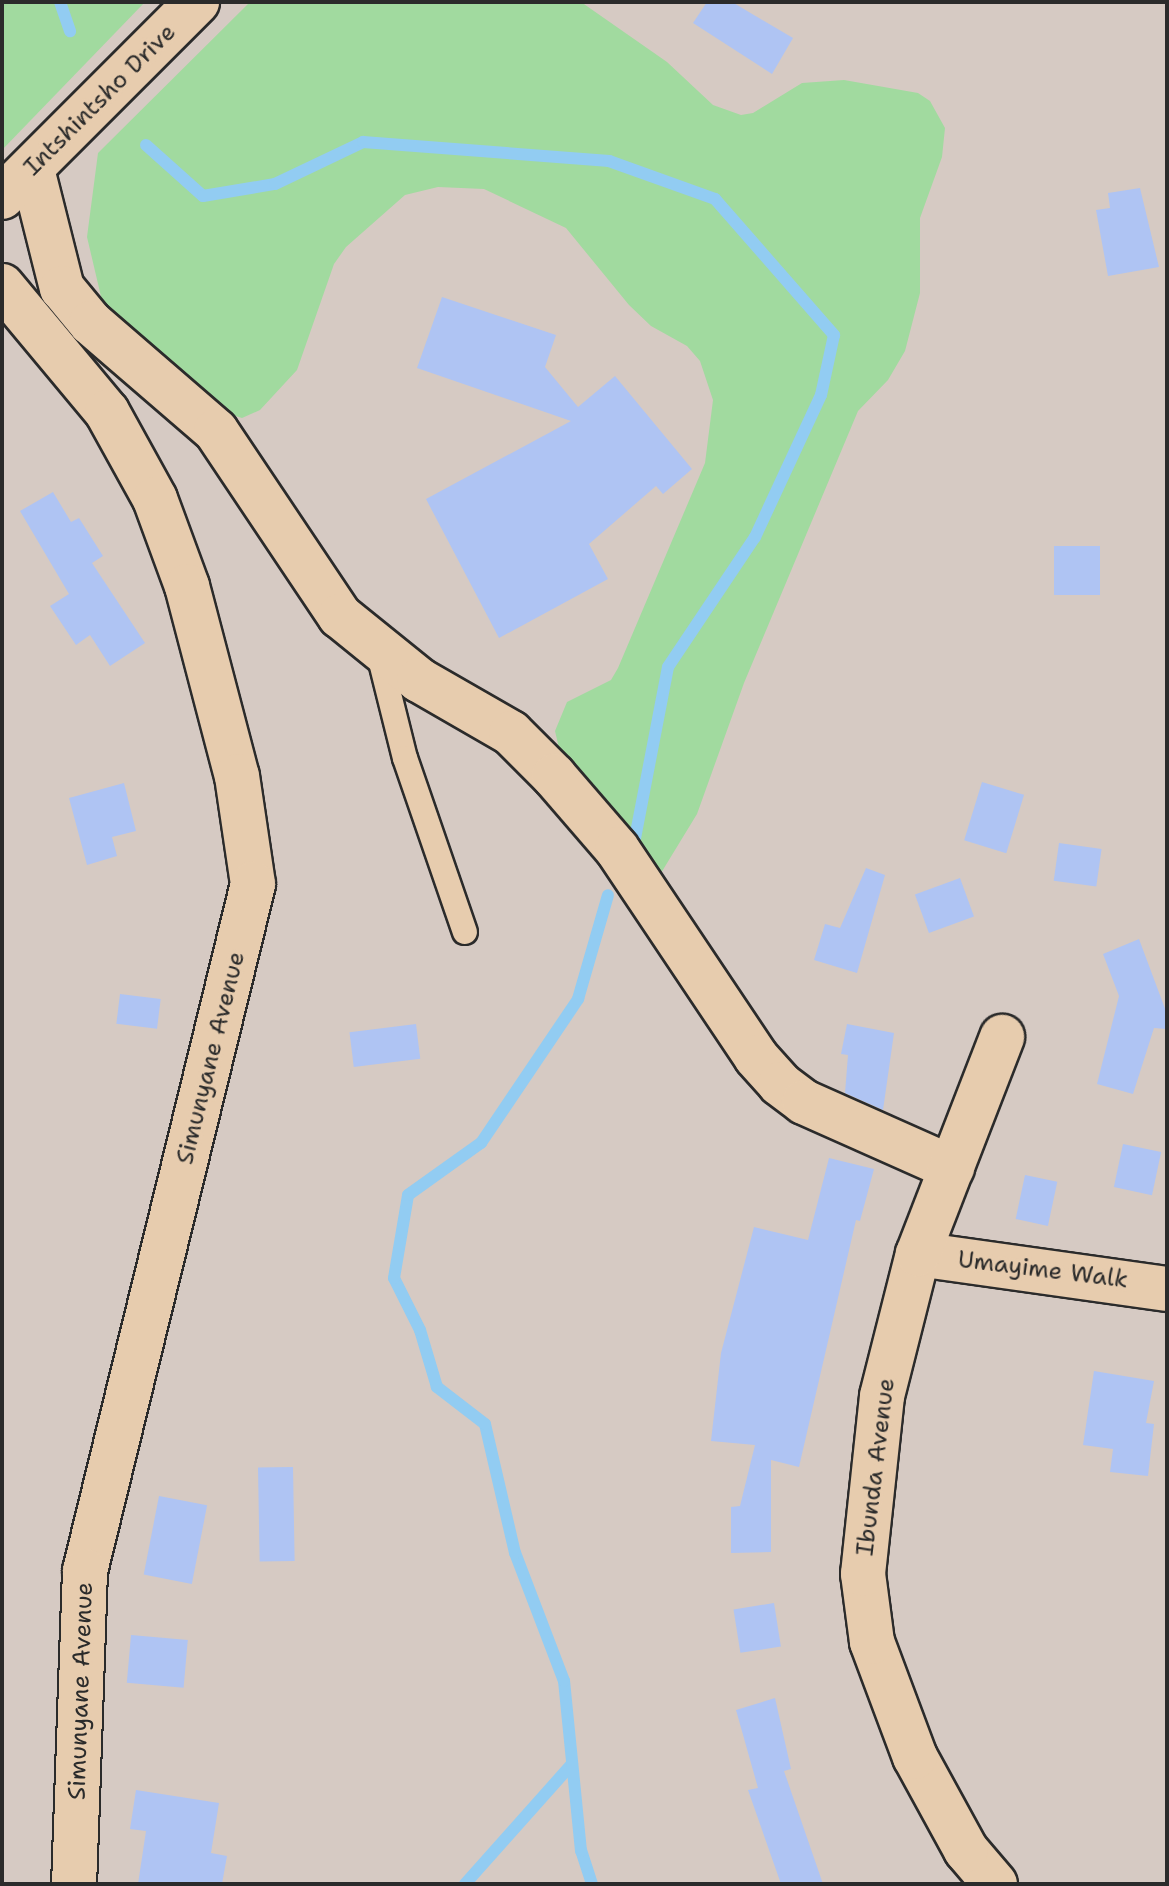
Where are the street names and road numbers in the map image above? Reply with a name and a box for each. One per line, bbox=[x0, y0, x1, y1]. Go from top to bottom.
street label: Intshintsho Drive bbox=[18, 18, 182, 182]
street label: Simunyane Avenue bbox=[171, 949, 251, 1167]
street label: Umayime Walk bbox=[956, 1245, 1130, 1295]
street label: Ibunda Avenue bbox=[851, 1377, 901, 1557]
street label: Simunyane Avenue bbox=[63, 1582, 99, 1800]

